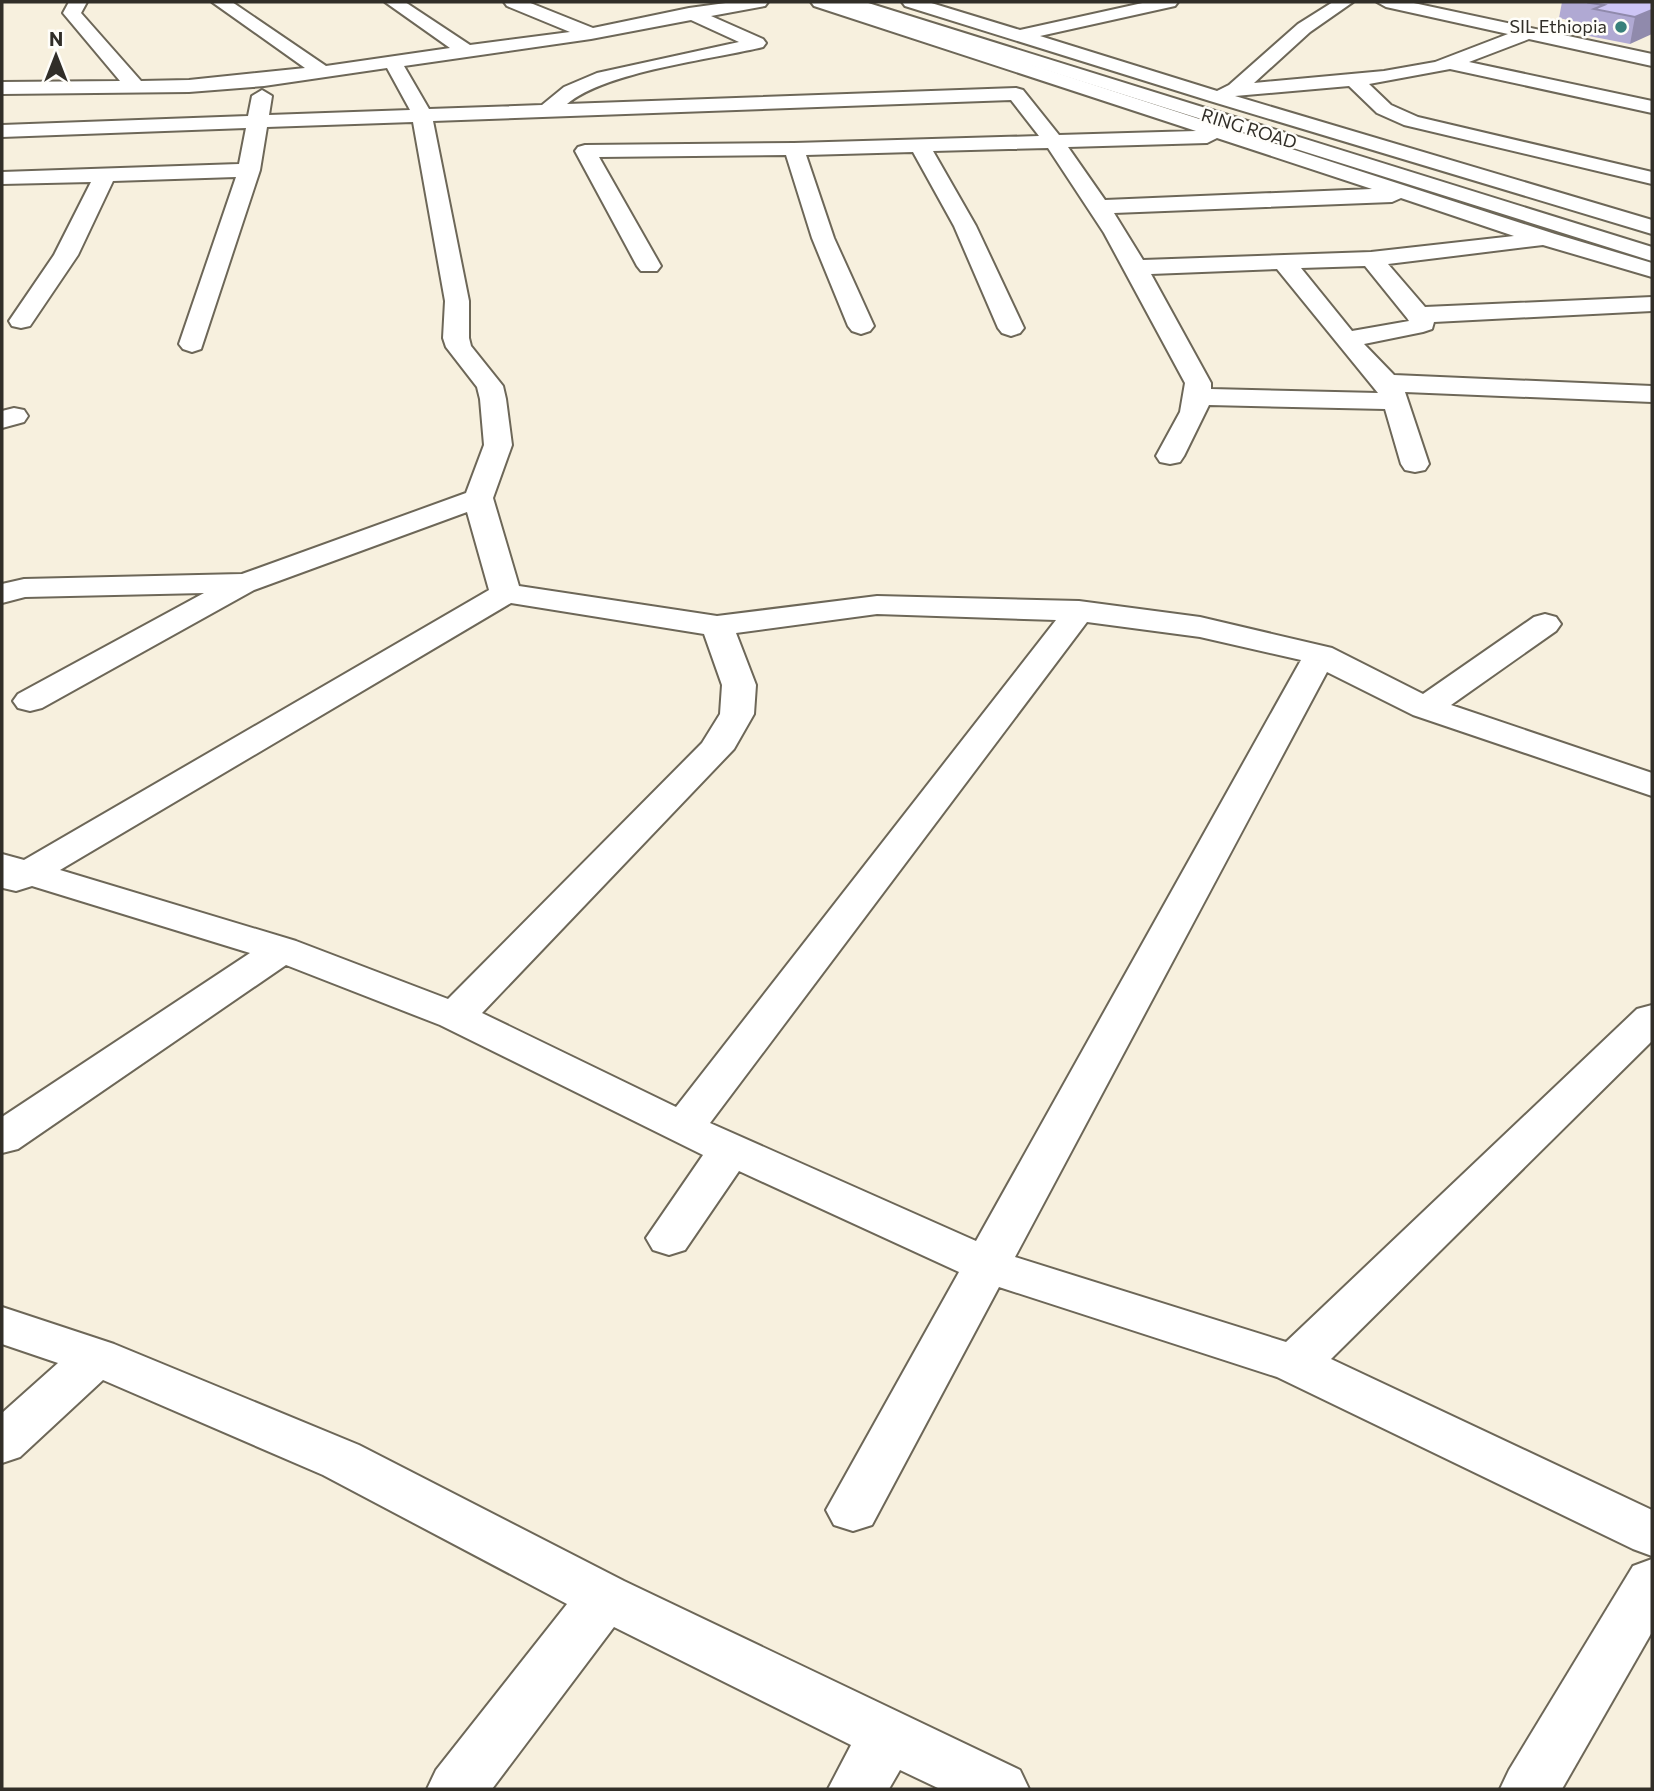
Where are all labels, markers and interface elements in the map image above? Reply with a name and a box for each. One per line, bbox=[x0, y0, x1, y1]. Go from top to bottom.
place label: SIL Ethiopia bbox=[1509, 15, 1607, 37]
marker: SIL Ethiopia bbox=[1613, 19, 1629, 35]
north arrow bbox=[21, 21, 91, 91]
text: N bbox=[49, 27, 63, 50]
street label: RING ROAD bbox=[1199, 103, 1300, 153]

